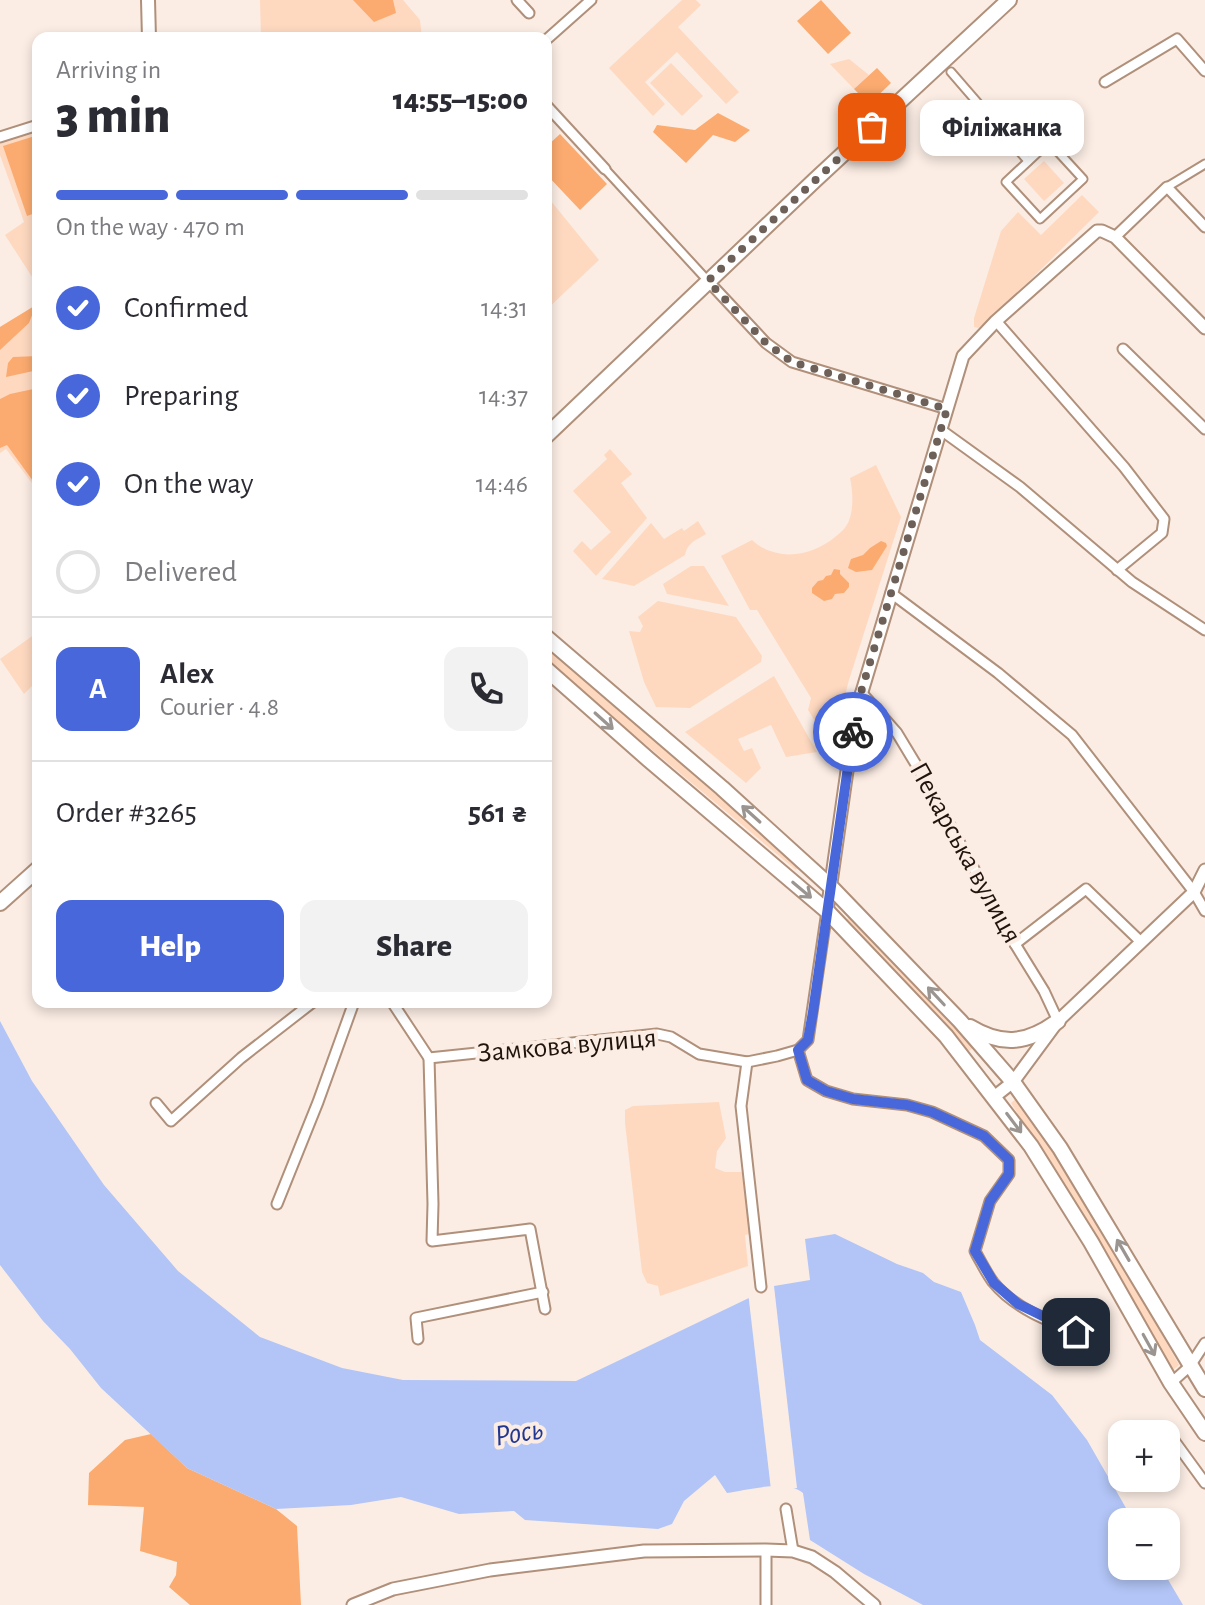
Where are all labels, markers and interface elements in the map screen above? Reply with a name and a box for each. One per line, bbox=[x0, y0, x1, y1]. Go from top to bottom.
text: Arriving in bbox=[56, 57, 161, 83]
text: 14:55–15:00 bbox=[393, 85, 528, 115]
text: 3 min bbox=[56, 90, 170, 142]
pin bbox=[838, 93, 906, 161]
callout: Філіжанка bbox=[920, 99, 1084, 155]
icon: bag bbox=[850, 105, 894, 149]
text: Філіжанка bbox=[942, 115, 1062, 141]
text: On the way · 470 m bbox=[56, 214, 245, 240]
icon: check bbox=[56, 286, 100, 330]
text: Confirmed bbox=[124, 293, 248, 323]
text: 14:31 bbox=[481, 295, 528, 321]
icon: check bbox=[56, 374, 100, 418]
text: Preparing bbox=[124, 381, 239, 411]
text: 14:37 bbox=[479, 383, 528, 409]
icon: check bbox=[56, 462, 100, 506]
text: On the way bbox=[124, 469, 253, 499]
text: 14:46 bbox=[476, 471, 528, 497]
text: Delivered bbox=[124, 557, 237, 587]
button: phone bbox=[444, 647, 528, 731]
text: Alex bbox=[160, 659, 214, 689]
text: A bbox=[89, 674, 107, 704]
courier bbox=[813, 692, 893, 772]
text: Courier · 4.8 bbox=[160, 694, 279, 720]
icon: bike bbox=[831, 710, 875, 754]
one-way arrow bbox=[594, 711, 614, 729]
street label: Пекарська вулиця bbox=[904, 758, 1026, 948]
text: Order #3265 bbox=[56, 798, 197, 828]
text: 561 ₴ bbox=[468, 798, 528, 828]
one-way arrow bbox=[741, 805, 761, 823]
one-way arrow bbox=[791, 881, 812, 899]
button: Help bbox=[56, 900, 284, 992]
button: Share bbox=[300, 900, 528, 992]
one-way arrow bbox=[927, 986, 946, 1006]
street label: Замкова вулиця bbox=[476, 1024, 658, 1068]
one-way arrow bbox=[1005, 1112, 1022, 1133]
one-way arrow bbox=[1115, 1239, 1131, 1262]
pin bbox=[1042, 1298, 1110, 1366]
icon: home bbox=[1054, 1310, 1098, 1354]
one-way arrow bbox=[1141, 1333, 1157, 1356]
water label: Рось bbox=[493, 1414, 545, 1452]
map controls bbox=[1108, 1420, 1180, 1580]
button: + bbox=[1108, 1420, 1180, 1492]
button: − bbox=[1108, 1508, 1180, 1580]

